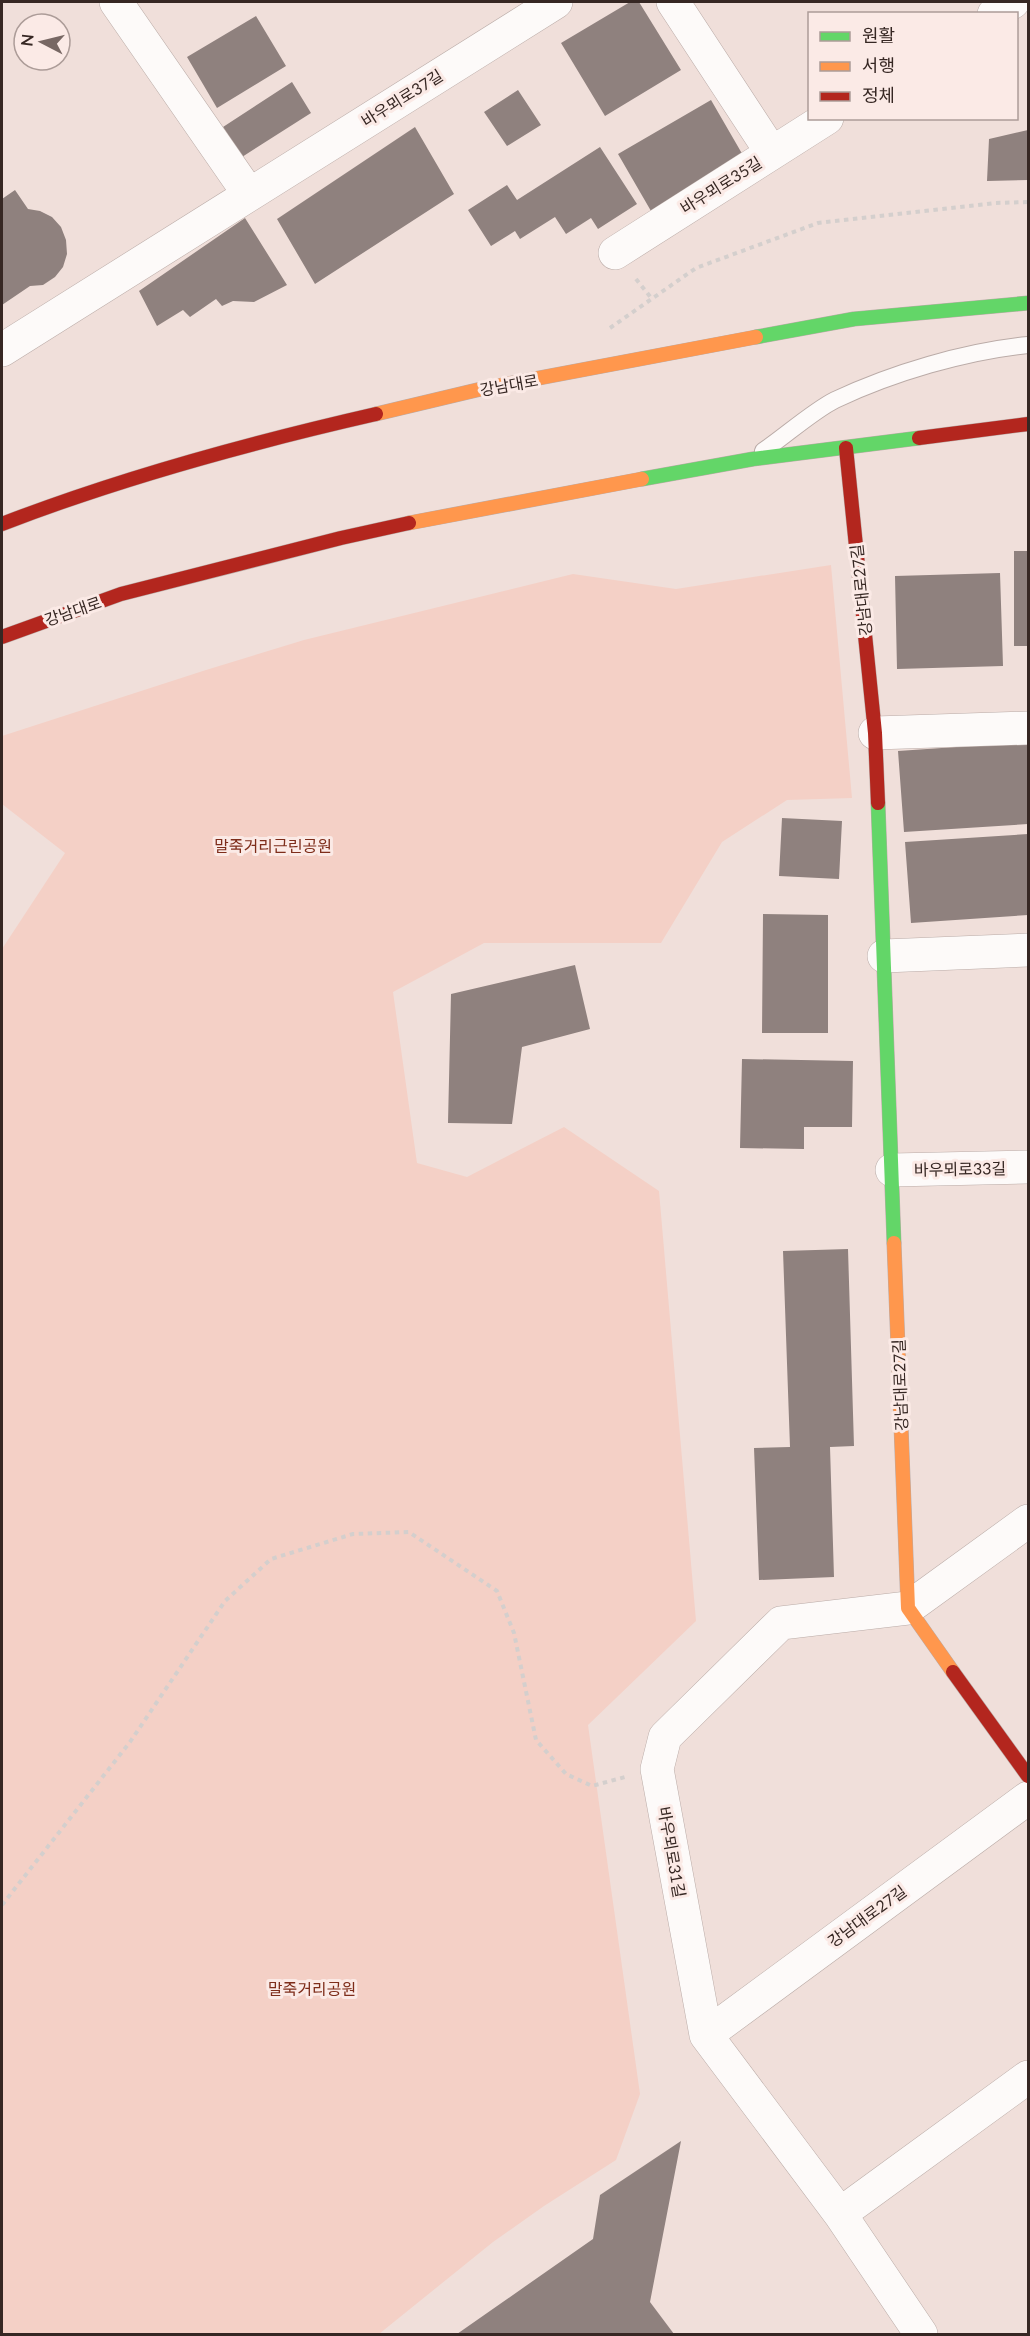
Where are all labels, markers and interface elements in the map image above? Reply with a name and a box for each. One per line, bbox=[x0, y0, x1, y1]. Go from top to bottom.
north arrow bbox=[12, 12, 72, 72]
legend bbox=[808, 12, 1018, 120]
text: 원활 bbox=[862, 24, 895, 46]
text: N bbox=[16, 33, 37, 47]
text: 서행 bbox=[862, 54, 895, 76]
street label: 바우뫼로37길 bbox=[358, 65, 446, 130]
text: 정체 bbox=[862, 84, 895, 106]
street label: 바우뫼로35길 bbox=[677, 152, 765, 217]
street label: 강남대로 bbox=[478, 370, 540, 399]
street label: 강남대로27길 bbox=[846, 543, 875, 637]
street label: 강남대로 bbox=[42, 592, 104, 629]
park label: 말죽거리근린공원 bbox=[214, 836, 332, 855]
street label: 바우뫼로33길 bbox=[914, 1158, 1006, 1179]
street label: 강남대로27길 bbox=[888, 1339, 911, 1431]
street label: 바우뫼로31길 bbox=[655, 1805, 690, 1899]
street label: 강남대로27길 bbox=[824, 1881, 910, 1950]
park label: 말죽거리공원 bbox=[268, 1979, 356, 1998]

